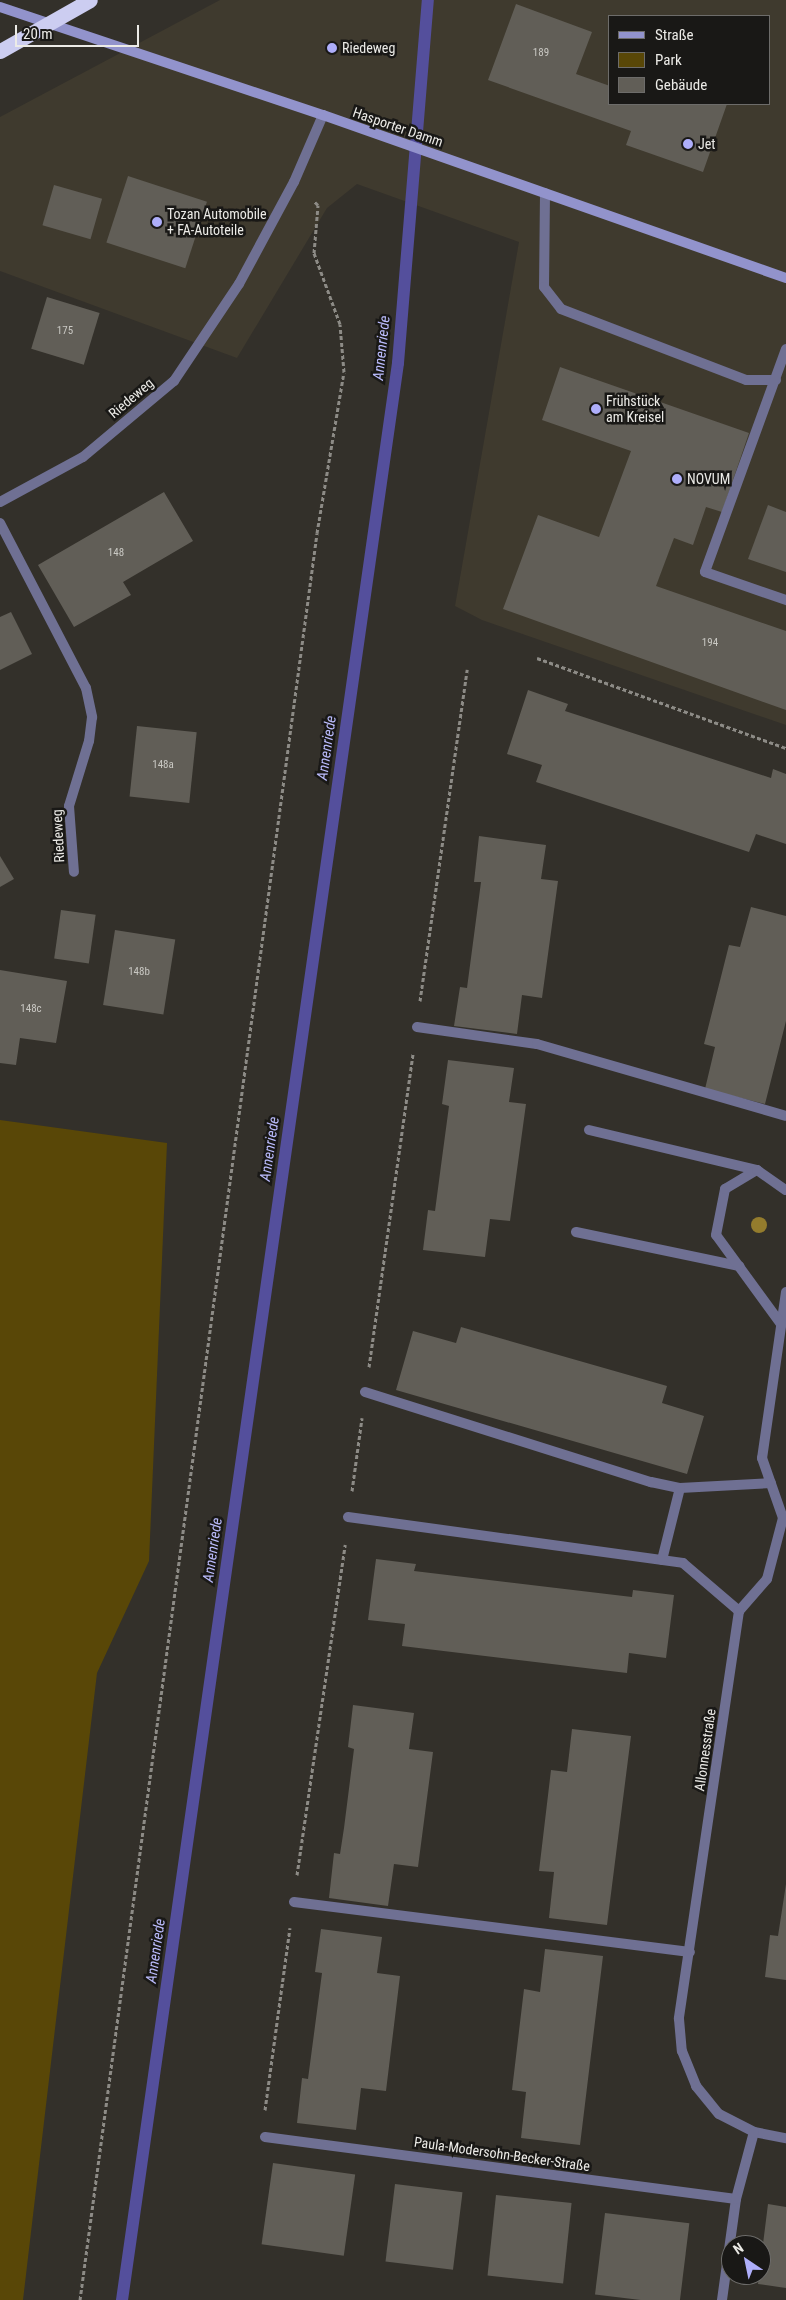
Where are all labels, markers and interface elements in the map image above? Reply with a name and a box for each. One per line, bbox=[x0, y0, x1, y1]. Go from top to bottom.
scale bar bbox=[18, 15, 141, 47]
legend bbox=[608, 15, 771, 105]
text: 20 m bbox=[23, 25, 53, 43]
text: Straße bbox=[655, 26, 694, 44]
place label: Riedeweg bbox=[342, 40, 395, 56]
marker: Riedeweg bbox=[326, 42, 338, 54]
house number: 189 bbox=[533, 46, 549, 60]
text: Park bbox=[655, 51, 682, 69]
text: Gebäude bbox=[655, 76, 707, 94]
street label: Hasporter Damm bbox=[351, 104, 445, 150]
place label: Jet bbox=[698, 136, 715, 152]
marker: Jet bbox=[682, 138, 694, 150]
place label: Tozan Automobile + FA-Autoteile bbox=[167, 206, 267, 238]
marker: Tozan Automobile + FA-Autoteile bbox=[151, 216, 163, 228]
water label: Annenriede bbox=[370, 315, 394, 381]
house number: 175 bbox=[57, 324, 73, 338]
street label: Riedeweg bbox=[105, 374, 157, 422]
place label: Frühstück am Kreisel bbox=[606, 393, 664, 426]
marker: Frühstück am Kreisel bbox=[590, 403, 602, 415]
place label: NOVUM bbox=[687, 471, 730, 487]
marker: NOVUM bbox=[671, 473, 683, 485]
house number: 148 bbox=[108, 546, 124, 560]
house number: 194 bbox=[702, 636, 718, 650]
water label: Annenriede bbox=[314, 715, 340, 781]
house number: 148a bbox=[152, 758, 174, 772]
street label: Riedeweg bbox=[48, 809, 68, 863]
house number: 148b bbox=[128, 965, 150, 979]
house number: 148c bbox=[20, 1002, 42, 1016]
water label: Annenriede bbox=[257, 1116, 283, 1182]
water label: Annenriede bbox=[200, 1517, 226, 1583]
street label: Allonnesstraße bbox=[691, 1708, 719, 1792]
water label: Annenriede bbox=[143, 1918, 169, 1984]
street label: Paula-Modersohn-Becker-Straße bbox=[413, 2133, 591, 2175]
north arrow bbox=[721, 2235, 771, 2285]
text: N bbox=[730, 2239, 746, 2257]

